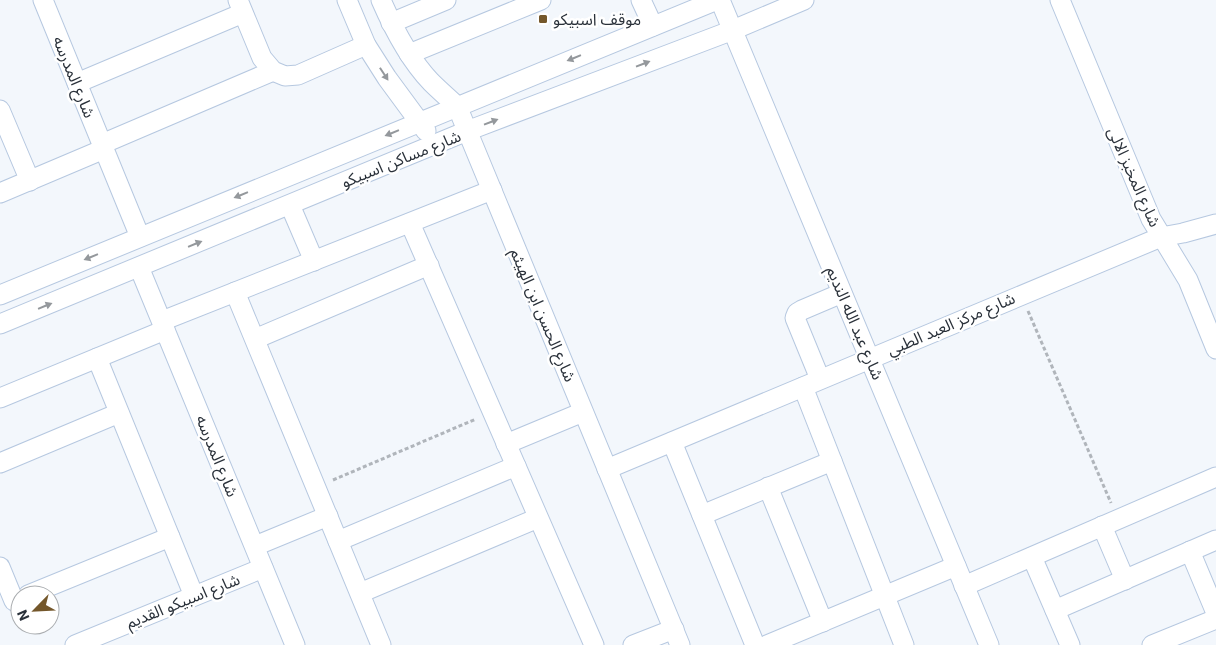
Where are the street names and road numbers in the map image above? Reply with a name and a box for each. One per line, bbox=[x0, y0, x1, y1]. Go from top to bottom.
street label: شارع المدرسه bbox=[46, 33, 99, 122]
street label: شارع المخبز الالى bbox=[1101, 124, 1165, 231]
street label: شارع مساكن اسبيكو bbox=[338, 126, 465, 194]
street label: شارع الحسن ابن الهيثم bbox=[503, 245, 580, 386]
street label: شارع عبد الله النديم bbox=[820, 263, 887, 384]
street label: شارع مركز العبد الطبي bbox=[884, 288, 1019, 362]
street label: شارع المدرسه bbox=[189, 412, 242, 501]
street label: شارع اسبيكو القديم bbox=[123, 570, 244, 635]

